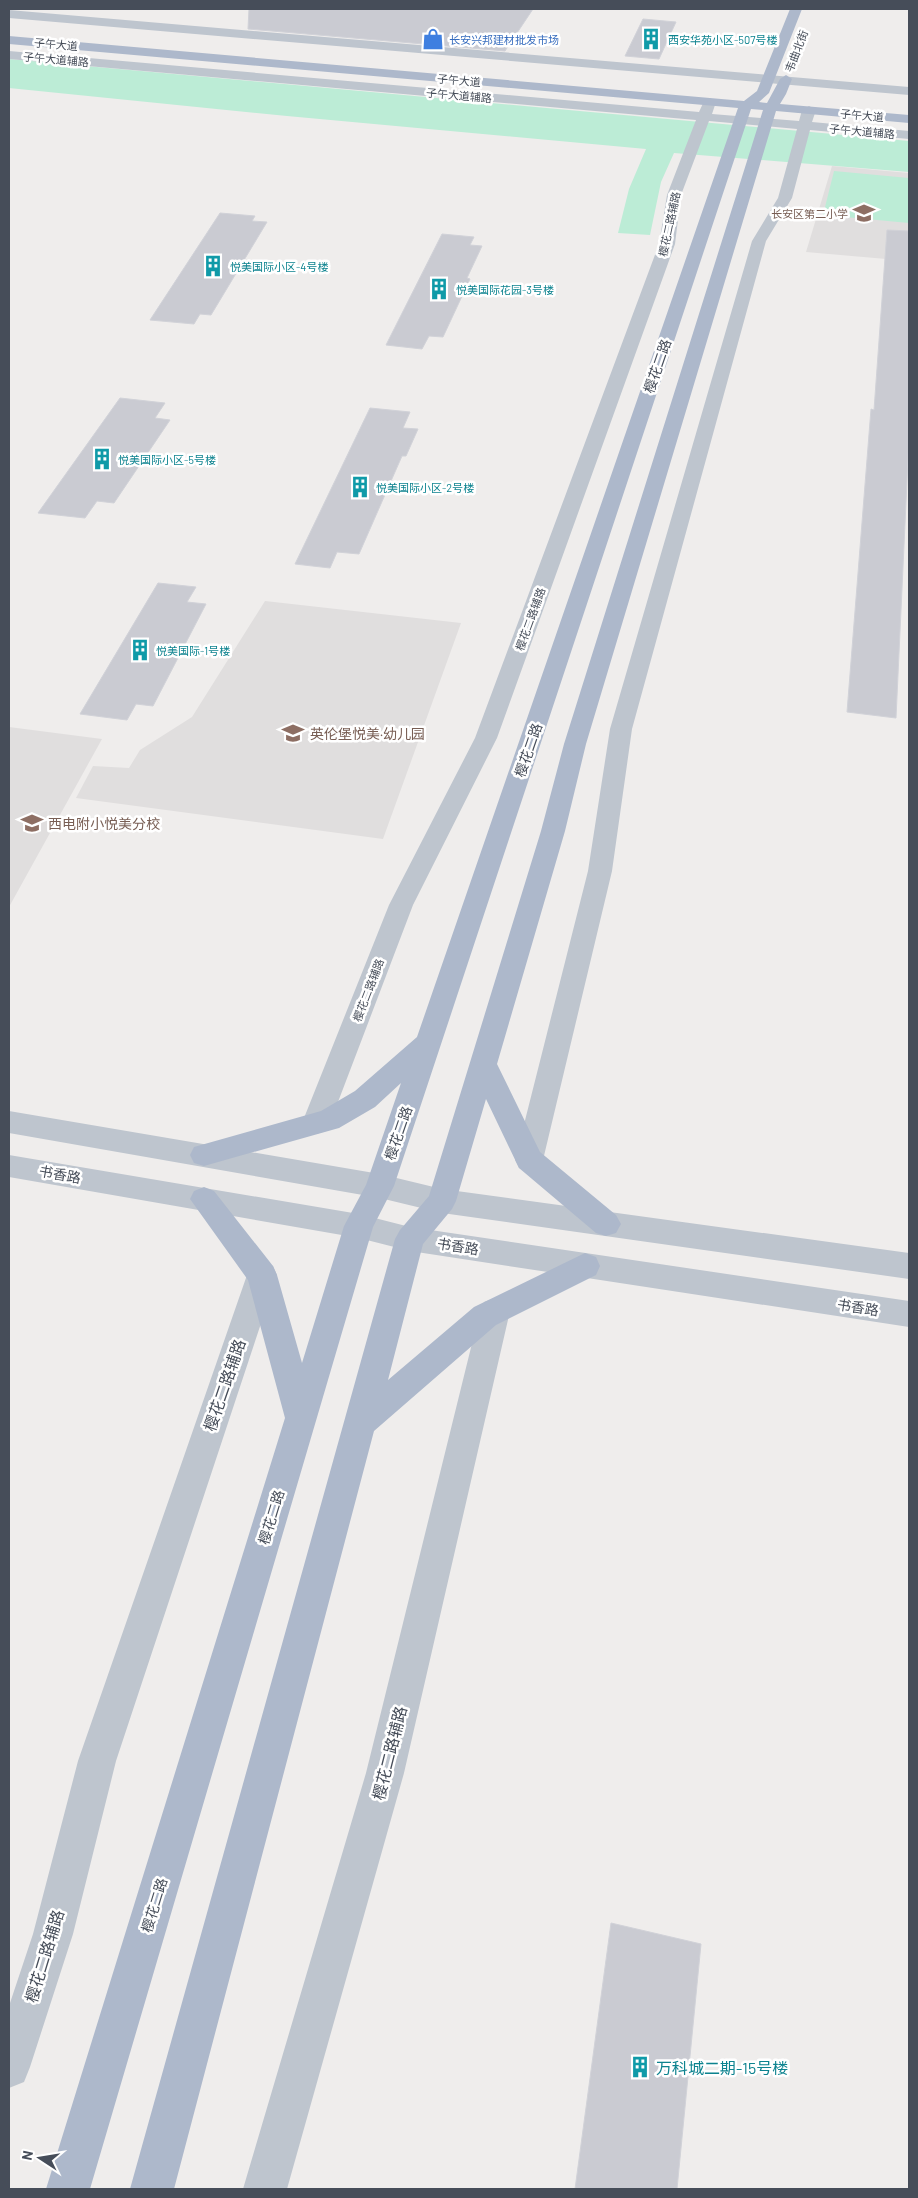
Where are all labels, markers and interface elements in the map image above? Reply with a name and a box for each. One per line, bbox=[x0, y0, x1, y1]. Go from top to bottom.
shop icon: 长安兴邦建材批发市场 bbox=[420, 26, 446, 52]
building icon: 西安华苑小区-507号楼 bbox=[638, 26, 664, 52]
street label: 韦曲北街 bbox=[782, 28, 810, 74]
place label: 长安兴邦建材批发市场 bbox=[449, 33, 559, 46]
place label: 西安华苑小区-507号楼 bbox=[668, 33, 777, 46]
street label: 子午大道 bbox=[34, 36, 78, 52]
street label: 子午大道辅路 bbox=[23, 50, 89, 68]
street label: 子午大道 bbox=[437, 72, 481, 88]
street label: 子午大道辅路 bbox=[426, 86, 492, 104]
street label: 子午大道 bbox=[840, 107, 884, 123]
street label: 子午大道辅路 bbox=[829, 122, 895, 140]
street label: 樱花二路辅路 bbox=[656, 190, 682, 258]
school or university icon: 长安区第二小学 bbox=[851, 200, 877, 226]
place label: 长安区第二小学 bbox=[771, 207, 848, 220]
building icon: 悦美国际小区-4号楼 bbox=[200, 253, 226, 279]
place label: 悦美国际小区-4号楼 bbox=[230, 260, 328, 273]
building icon: 悦美国际花园-3号楼 bbox=[426, 276, 452, 302]
place label: 悦美国际花园-3号楼 bbox=[456, 283, 554, 296]
street label: 樱花二路 bbox=[640, 337, 674, 395]
building icon: 悦美国际小区-5号楼 bbox=[89, 446, 115, 472]
place label: 悦美国际小区-5号楼 bbox=[118, 453, 216, 466]
building icon: 悦美国际小区-2号楼 bbox=[347, 474, 373, 500]
place label: 悦美国际小区-2号楼 bbox=[376, 481, 474, 494]
street label: 樱花二路辅路 bbox=[513, 586, 547, 652]
building icon: 悦美国际-1号楼 bbox=[127, 637, 153, 663]
place label: 悦美国际-1号楼 bbox=[156, 644, 230, 657]
school or university icon: 英伦堡悦美·幼儿园 bbox=[280, 720, 306, 746]
street label: 樱花二路 bbox=[511, 721, 545, 779]
place label: 英伦堡悦美·幼儿园 bbox=[310, 725, 425, 742]
school or university icon: 西电附小悦美分校 bbox=[19, 810, 45, 836]
place label: 西电附小悦美分校 bbox=[48, 815, 160, 832]
street label: 樱花二路辅路 bbox=[350, 957, 386, 1023]
street label: 樱花二路 bbox=[381, 1104, 415, 1162]
street label: 书香路 bbox=[38, 1162, 82, 1186]
street label: 书香路 bbox=[436, 1234, 480, 1258]
street label: 书香路 bbox=[836, 1295, 880, 1319]
street label: 樱花二路辅路 bbox=[199, 1337, 249, 1433]
street label: 樱花二路 bbox=[255, 1488, 287, 1546]
street label: 樱花二路辅路 bbox=[368, 1704, 410, 1802]
street label: 樱花二路 bbox=[138, 1876, 170, 1934]
street label: 樱花二路辅路 bbox=[21, 1907, 67, 2005]
building icon: 万科城二期-15号楼 bbox=[627, 2054, 653, 2080]
place label: 万科城二期-15号楼 bbox=[656, 2058, 788, 2077]
north arrow bbox=[15, 2133, 65, 2183]
text: N bbox=[18, 2149, 36, 2162]

